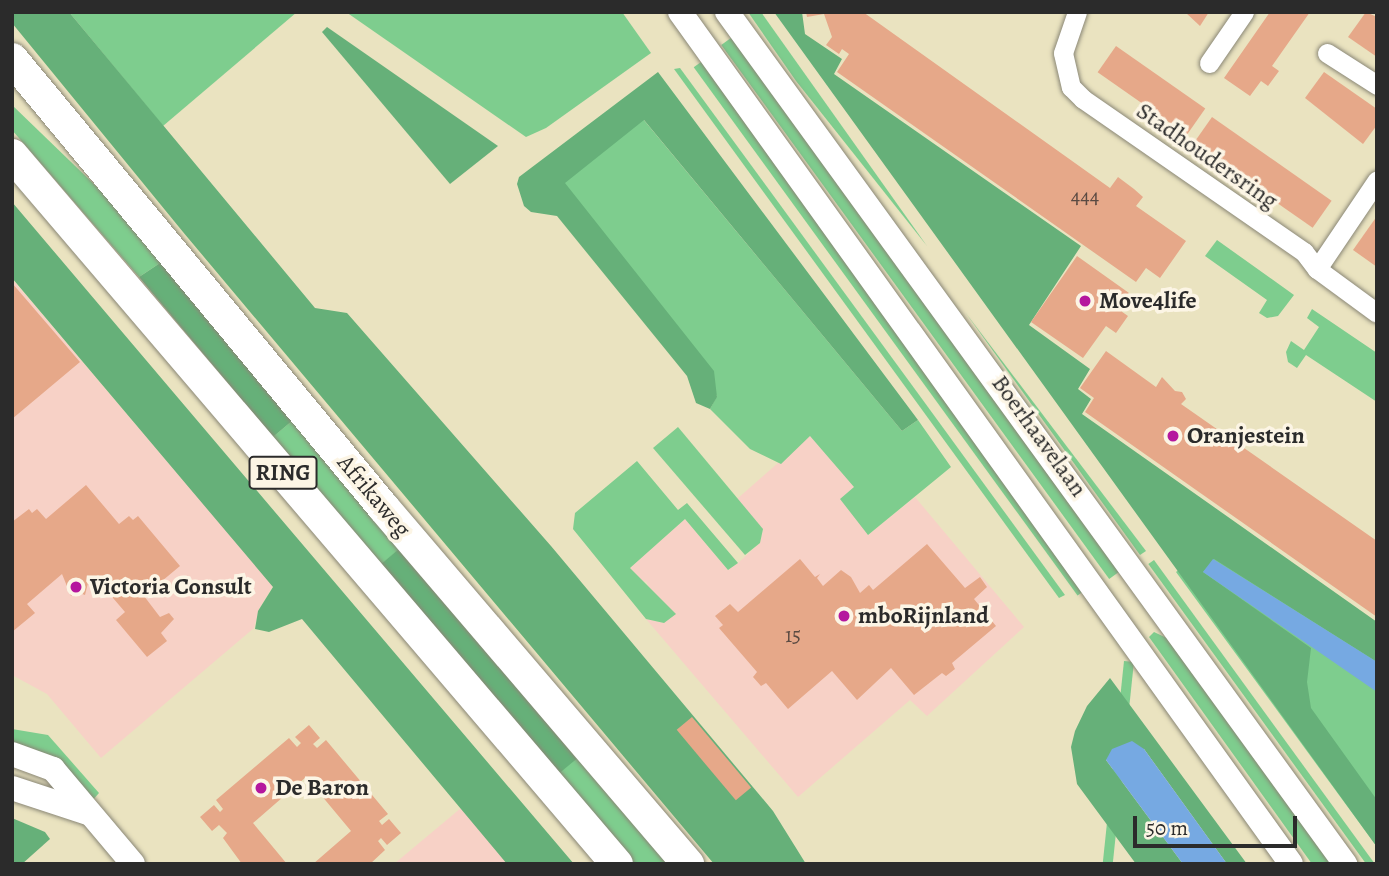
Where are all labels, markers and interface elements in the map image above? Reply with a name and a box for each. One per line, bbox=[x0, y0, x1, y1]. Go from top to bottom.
street label: Stadhoudersring bbox=[1131, 97, 1283, 215]
house number: 444 bbox=[1071, 183, 1099, 209]
place label: Move4life bbox=[1099, 287, 1196, 315]
marker: Move4life bbox=[1077, 293, 1093, 309]
street label: Boerhaavelaan bbox=[985, 370, 1093, 502]
place label: Oranjestein bbox=[1187, 422, 1305, 450]
marker: Oranjestein bbox=[1165, 428, 1181, 444]
street label: Afrikaweg bbox=[331, 449, 417, 543]
road number: RING bbox=[248, 453, 318, 492]
place label: Victoria Consult bbox=[90, 573, 252, 601]
marker: Victoria Consult bbox=[68, 579, 84, 595]
place label: mboRijnland bbox=[858, 602, 989, 630]
marker: mboRijnland bbox=[836, 608, 852, 624]
house number: 15 bbox=[785, 622, 801, 648]
place label: De Baron bbox=[275, 774, 369, 802]
marker: De Baron bbox=[253, 780, 269, 796]
scale bar bbox=[1137, 802, 1302, 846]
text: 50 m bbox=[1146, 814, 1188, 842]

